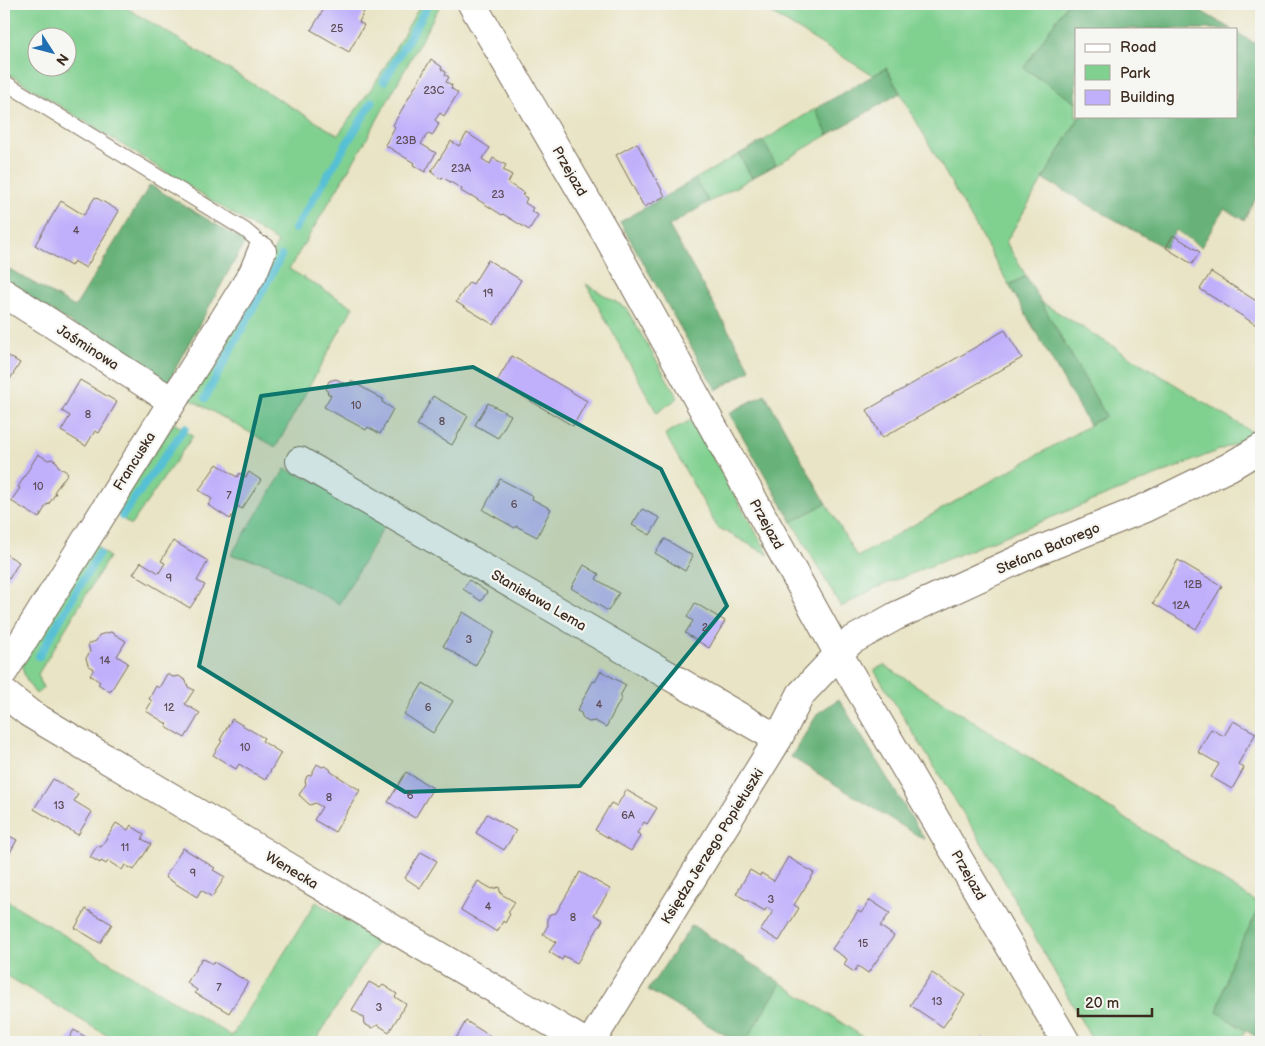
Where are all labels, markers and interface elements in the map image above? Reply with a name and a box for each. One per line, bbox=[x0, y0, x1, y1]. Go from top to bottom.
house number: 25 bbox=[331, 22, 343, 35]
north arrow bbox=[28, 28, 78, 78]
legend bbox=[1075, 28, 1238, 118]
text: Road bbox=[1120, 38, 1156, 57]
text: N bbox=[52, 50, 72, 69]
text: Park bbox=[1120, 64, 1151, 83]
house number: 23C bbox=[424, 84, 445, 97]
text: Building bbox=[1120, 88, 1175, 107]
house number: 23B bbox=[396, 134, 417, 147]
street label: Przejazd bbox=[549, 143, 591, 199]
house number: 23A bbox=[451, 162, 471, 175]
house number: 23 bbox=[491, 188, 505, 201]
house number: 4 bbox=[73, 224, 80, 237]
house number: 19 bbox=[483, 287, 493, 300]
street label: Jaśminowa bbox=[53, 321, 122, 374]
house number: 10 bbox=[351, 399, 362, 412]
house number: 8 bbox=[85, 408, 91, 421]
house number: 8 bbox=[439, 415, 445, 428]
street label: Francuska bbox=[110, 429, 159, 494]
house number: 10 bbox=[33, 480, 44, 493]
house number: 7 bbox=[226, 489, 232, 502]
street label: Przejazd bbox=[746, 496, 787, 552]
house number: 6 bbox=[511, 498, 518, 511]
street label: Stefana Batorego bbox=[994, 519, 1102, 578]
street label: Stanisława Lema bbox=[488, 566, 589, 635]
house number: 9 bbox=[166, 572, 172, 585]
house number: 12B bbox=[1184, 578, 1203, 591]
house number: 12A bbox=[1172, 599, 1190, 612]
house number: 2 bbox=[702, 621, 709, 634]
house number: 3 bbox=[466, 633, 473, 646]
house number: 14 bbox=[100, 654, 111, 667]
house number: 4 bbox=[596, 698, 603, 711]
house number: 12 bbox=[164, 701, 175, 714]
house number: 6 bbox=[425, 701, 432, 714]
house number: 10 bbox=[240, 741, 251, 754]
street label: Księdza Jerzego Popiełuszki bbox=[658, 765, 767, 927]
house number: 6 bbox=[407, 789, 414, 802]
house number: 8 bbox=[326, 791, 332, 804]
house number: 13 bbox=[53, 799, 65, 812]
house number: 6A bbox=[621, 809, 635, 822]
house number: 11 bbox=[121, 841, 129, 854]
street label: Przejazd bbox=[948, 847, 990, 903]
street label: Wenecka bbox=[262, 848, 321, 893]
house number: 9 bbox=[190, 867, 196, 880]
house number: 3 bbox=[768, 893, 775, 906]
house number: 4 bbox=[485, 900, 492, 913]
house number: 8 bbox=[570, 911, 576, 924]
house number: 15 bbox=[858, 937, 868, 950]
house number: 7 bbox=[216, 981, 222, 994]
scale bar bbox=[1078, 986, 1151, 1018]
text: 20 m bbox=[1085, 994, 1119, 1013]
house number: 13 bbox=[931, 995, 943, 1008]
house number: 3 bbox=[376, 1001, 383, 1014]

